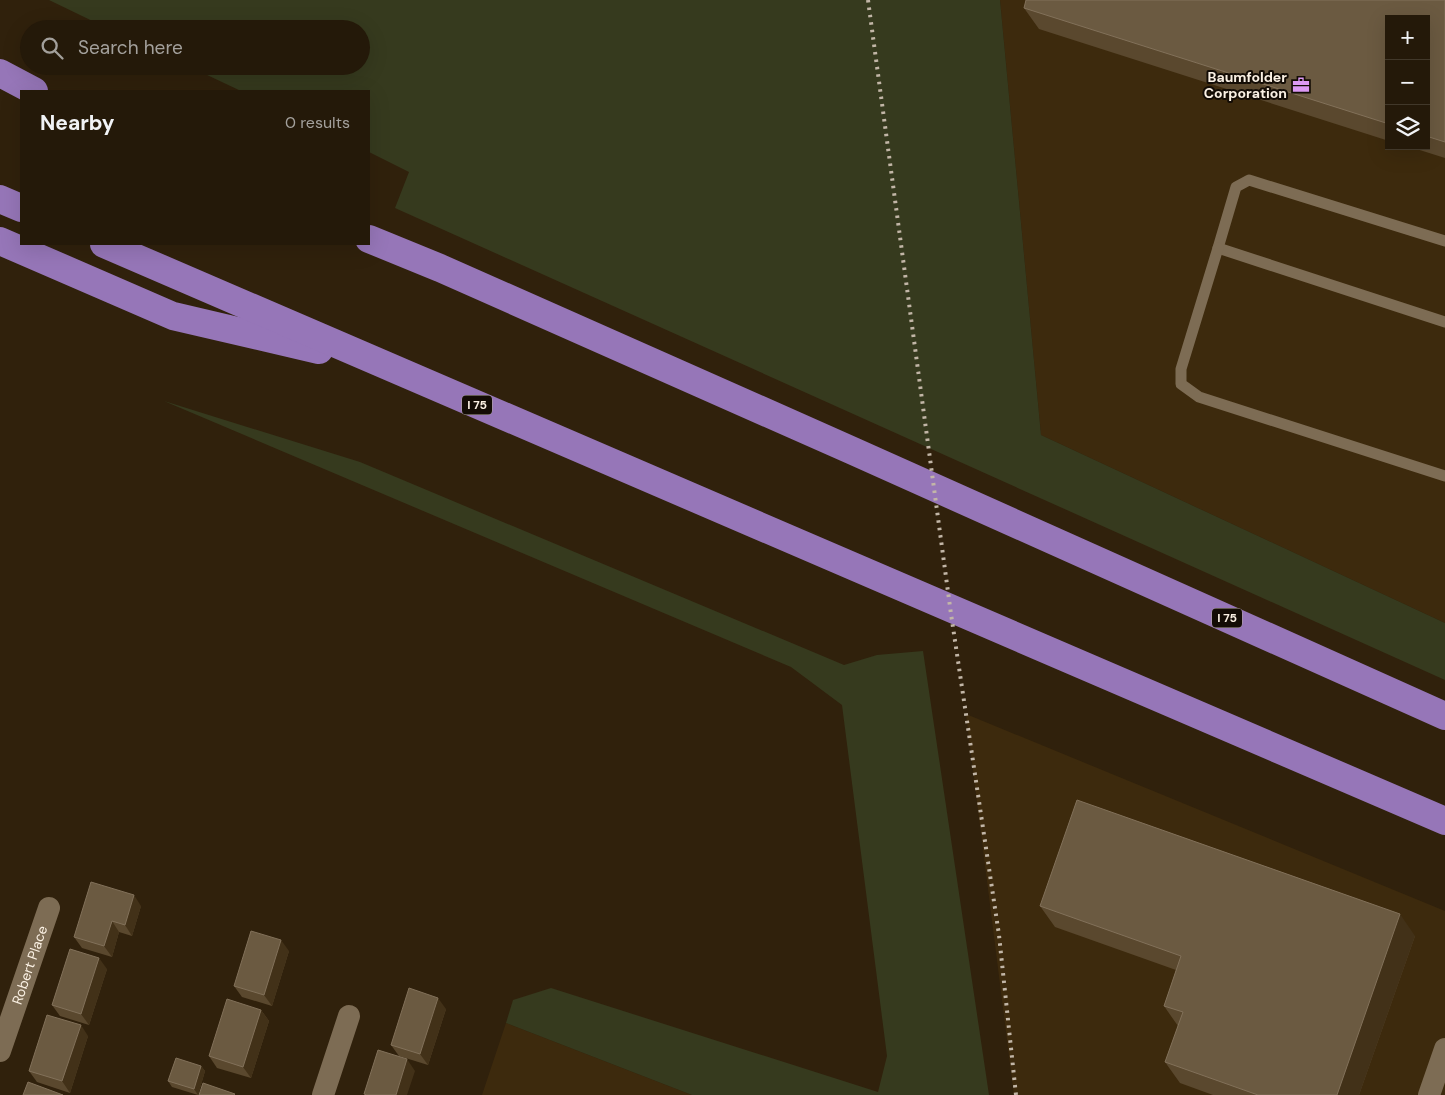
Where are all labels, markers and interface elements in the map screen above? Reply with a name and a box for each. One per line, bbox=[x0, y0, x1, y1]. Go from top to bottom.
map controls bbox=[1385, 15, 1430, 150]
button: + bbox=[1385, 15, 1430, 60]
search box bbox=[20, 20, 370, 75]
icon: search bbox=[38, 34, 66, 62]
text: Search here bbox=[78, 35, 183, 60]
button: − bbox=[1385, 60, 1430, 105]
place label: Baumfolder Corporation bbox=[1204, 68, 1287, 102]
office icon: Baumfolder Corporation bbox=[1291, 75, 1311, 95]
button: layers bbox=[1385, 105, 1430, 150]
text: Nearby bbox=[40, 109, 114, 137]
text: 0 results bbox=[285, 112, 350, 133]
road number: I 75 bbox=[462, 396, 492, 414]
road number: I 75 bbox=[1212, 608, 1242, 628]
street label: Robert Place bbox=[8, 923, 51, 1007]

